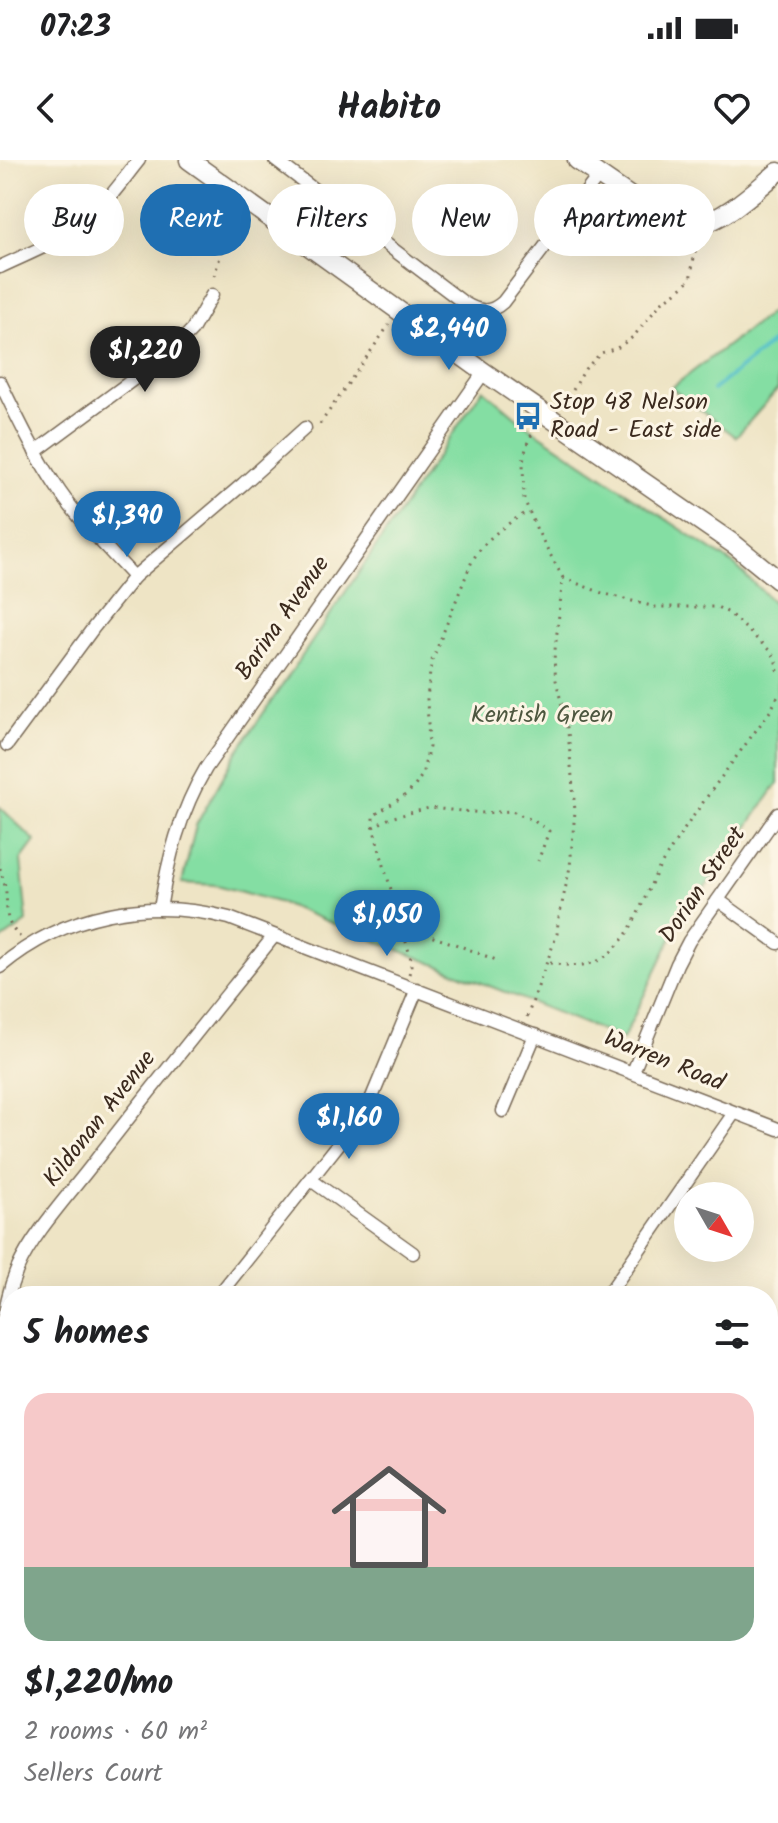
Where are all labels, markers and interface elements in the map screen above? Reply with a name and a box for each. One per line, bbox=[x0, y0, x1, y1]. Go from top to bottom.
text: 07:23 bbox=[40, 4, 111, 52]
text: Habito bbox=[337, 80, 441, 137]
icon: back bbox=[24, 86, 68, 130]
icon: heart bbox=[710, 86, 754, 130]
chip: Buy bbox=[24, 184, 124, 256]
chip: Rent bbox=[140, 184, 251, 256]
chip: Filters bbox=[267, 184, 396, 256]
chip: New bbox=[412, 184, 518, 256]
chip: Apartment bbox=[534, 184, 715, 256]
pin: $2,440 bbox=[384, 304, 514, 372]
text: $2,440 bbox=[409, 309, 489, 351]
pin: $1,220 bbox=[80, 326, 210, 394]
text: $1,220 bbox=[108, 331, 182, 373]
place label: Stop 48 Nelson Road - East side bbox=[550, 383, 722, 450]
bus stop icon: Stop 48 Nelson Road - East side bbox=[513, 401, 543, 431]
pin: $1,390 bbox=[62, 491, 192, 559]
text: $1,390 bbox=[92, 496, 162, 538]
street label: Barina Avenue bbox=[226, 547, 341, 688]
park label: Kentish Green bbox=[471, 696, 613, 735]
street label: Dorian Street bbox=[649, 818, 757, 952]
pin: $1,050 bbox=[322, 890, 452, 958]
text: $1,050 bbox=[352, 895, 422, 937]
street label: Warren Road bbox=[598, 1019, 731, 1103]
street label: Kildonan Avenue bbox=[34, 1042, 167, 1196]
pin: $1,160 bbox=[284, 1093, 414, 1161]
text: $1,160 bbox=[316, 1098, 382, 1140]
north arrow bbox=[674, 1182, 754, 1262]
map controls bbox=[674, 1182, 754, 1262]
text: 5 homes bbox=[24, 1307, 149, 1361]
icon: filters bbox=[710, 1312, 754, 1356]
icon: home bbox=[317, 1445, 461, 1589]
text: $1,220/mo bbox=[24, 1657, 173, 1711]
text: 2 rooms · 60 m² bbox=[24, 1711, 207, 1753]
text: Sellers Court bbox=[24, 1753, 163, 1795]

